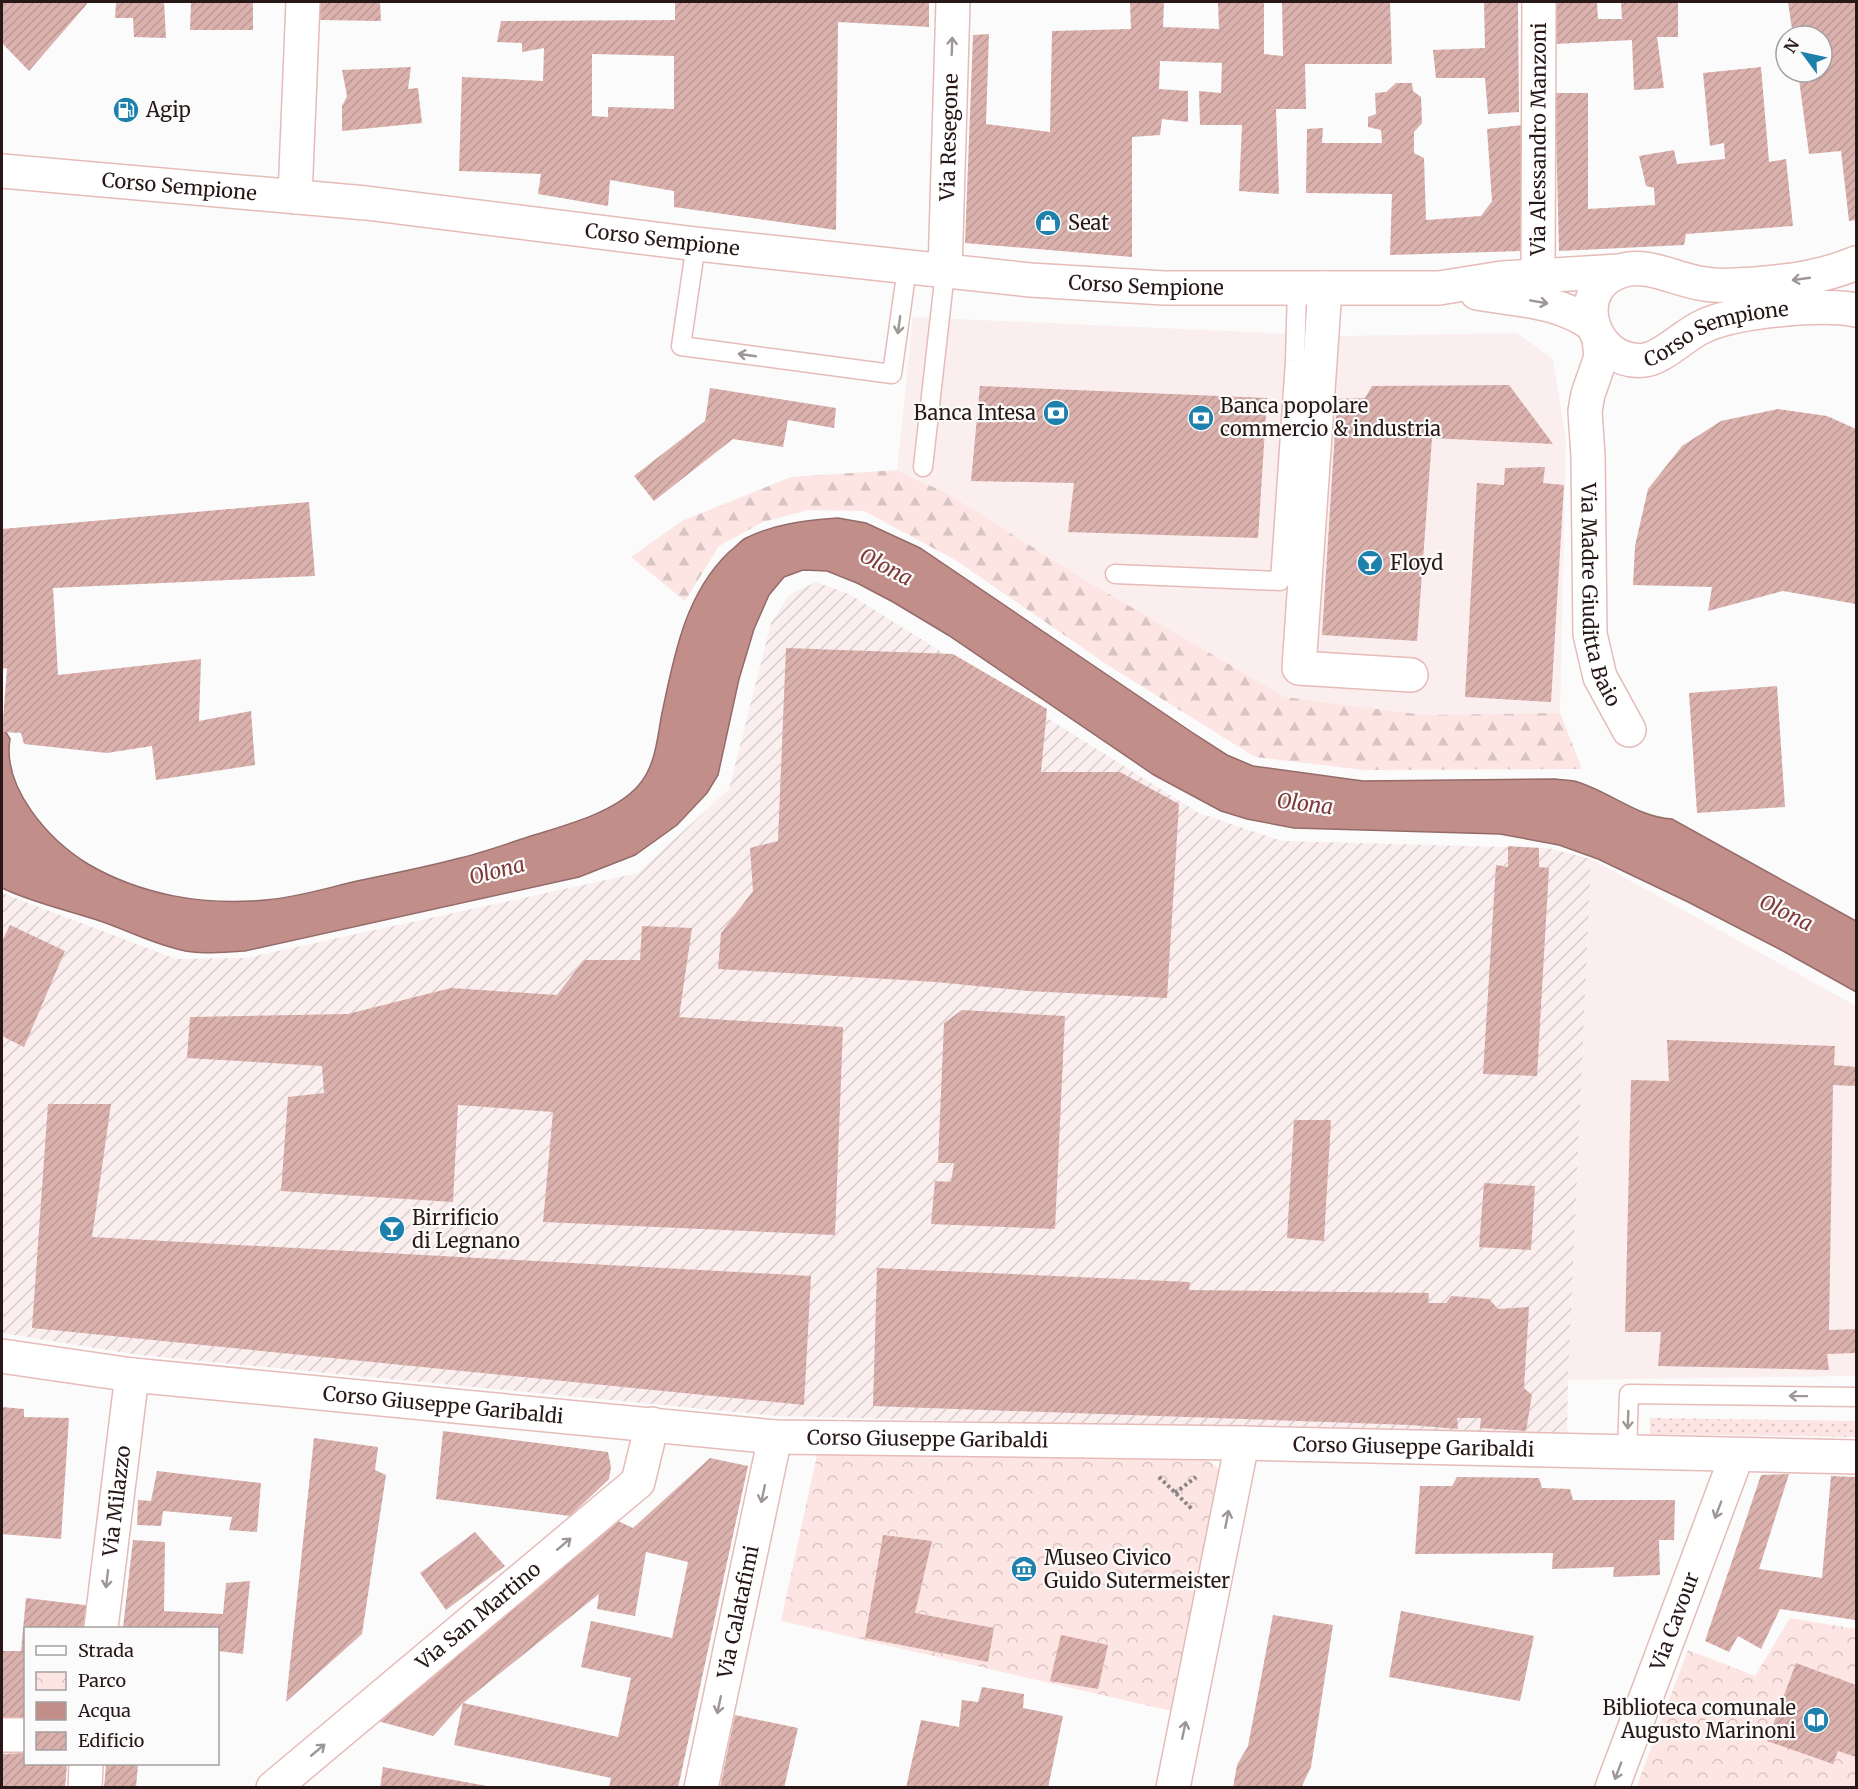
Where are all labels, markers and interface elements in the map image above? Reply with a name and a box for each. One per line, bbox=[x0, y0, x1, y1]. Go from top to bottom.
street label: Via Alessandro Manzoni bbox=[1525, 22, 1551, 257]
north arrow bbox=[1774, 24, 1834, 84]
text: N bbox=[1780, 35, 1803, 57]
one-way arrow bbox=[946, 36, 957, 56]
street label: Via Resegone bbox=[934, 73, 963, 202]
fuel station icon: Agip bbox=[111, 95, 141, 125]
place label: Agip bbox=[145, 97, 191, 122]
street label: Corso Sempione bbox=[101, 167, 258, 205]
shop icon: Seat bbox=[1033, 208, 1063, 238]
place label: Seat bbox=[1068, 210, 1109, 235]
street label: Corso Sempione bbox=[584, 217, 741, 261]
street label: Corso Sempione bbox=[1068, 269, 1224, 300]
one-way arrow bbox=[1791, 274, 1811, 285]
street label: Corso Sempione bbox=[1640, 296, 1790, 372]
one-way arrow bbox=[1529, 297, 1548, 308]
one-way arrow bbox=[894, 315, 905, 335]
one-way arrow bbox=[738, 349, 758, 360]
place label: Banca popolare commercio & industria bbox=[1220, 393, 1441, 441]
bank icon: Banca Intesa bbox=[1041, 398, 1071, 428]
place label: Banca Intesa bbox=[914, 400, 1036, 425]
bank icon: Banca popolare commercio & industria bbox=[1186, 403, 1216, 433]
street label: Via Madre Giuditta Baio bbox=[1576, 482, 1627, 711]
water label: Olona bbox=[855, 541, 918, 592]
bar icon: Floyd bbox=[1355, 548, 1385, 578]
place label: Floyd bbox=[1390, 550, 1443, 575]
water label: Olona bbox=[1275, 787, 1335, 820]
water label: Olona bbox=[466, 851, 528, 890]
water label: Olona bbox=[1755, 888, 1818, 937]
place label: Birrificio di Legnano bbox=[412, 1205, 520, 1253]
bar icon: Birrificio di Legnano bbox=[377, 1214, 407, 1244]
street label: Corso Giuseppe Garibaldi bbox=[322, 1380, 565, 1429]
one-way arrow bbox=[1789, 1390, 1809, 1402]
one-way arrow bbox=[1622, 1410, 1634, 1430]
street label: Corso Giuseppe Garibaldi bbox=[807, 1424, 1049, 1453]
street label: Corso Giuseppe Garibaldi bbox=[1293, 1431, 1535, 1462]
street label: Via Milazzo bbox=[97, 1444, 135, 1559]
one-way arrow bbox=[757, 1483, 768, 1503]
one-way arrow bbox=[1712, 1500, 1723, 1519]
one-way arrow bbox=[1222, 1509, 1233, 1529]
one-way arrow bbox=[556, 1537, 571, 1551]
street label: Via Calatafimi bbox=[711, 1543, 764, 1682]
place label: Museo Civico Guido Sutermeister bbox=[1044, 1545, 1230, 1593]
museum icon: Museo Civico Guido Sutermeister bbox=[1009, 1554, 1039, 1584]
street label: Via San Martino bbox=[410, 1556, 546, 1675]
one-way arrow bbox=[101, 1569, 112, 1589]
street label: Via Cavour bbox=[1644, 1569, 1704, 1675]
legend bbox=[24, 1627, 219, 1765]
text: Strada bbox=[78, 1639, 134, 1662]
text: Parco bbox=[78, 1669, 126, 1692]
one-way arrow bbox=[712, 1695, 724, 1714]
place label: Biblioteca comunale Augusto Marinoni bbox=[1602, 1695, 1796, 1743]
text: Acqua bbox=[77, 1699, 131, 1722]
library icon: Biblioteca comunale Augusto Marinoni bbox=[1801, 1705, 1831, 1735]
one-way arrow bbox=[1179, 1721, 1190, 1740]
text: Edificio bbox=[78, 1729, 144, 1752]
one-way arrow bbox=[310, 1743, 325, 1757]
one-way arrow bbox=[1612, 1761, 1623, 1780]

